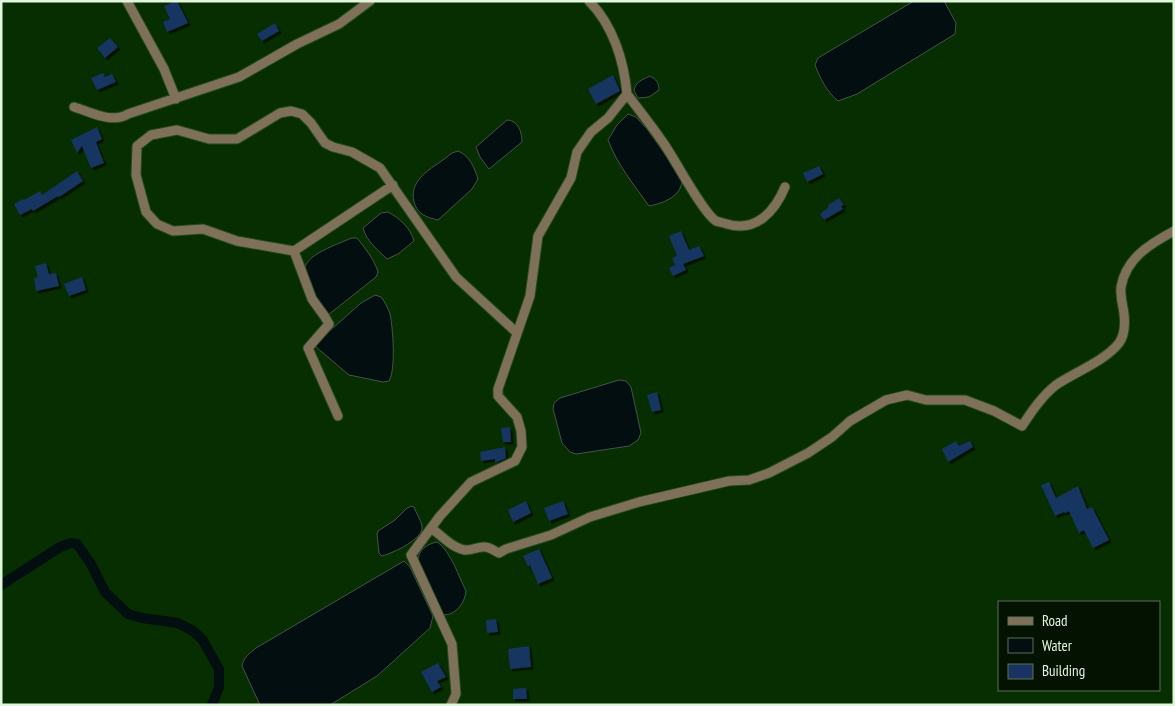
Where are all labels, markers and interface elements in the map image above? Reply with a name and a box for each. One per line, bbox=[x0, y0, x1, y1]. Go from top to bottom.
legend bbox=[998, 601, 1160, 691]
text: Road bbox=[1042, 611, 1068, 630]
text: Water bbox=[1042, 636, 1073, 655]
text: Building bbox=[1042, 661, 1085, 680]

